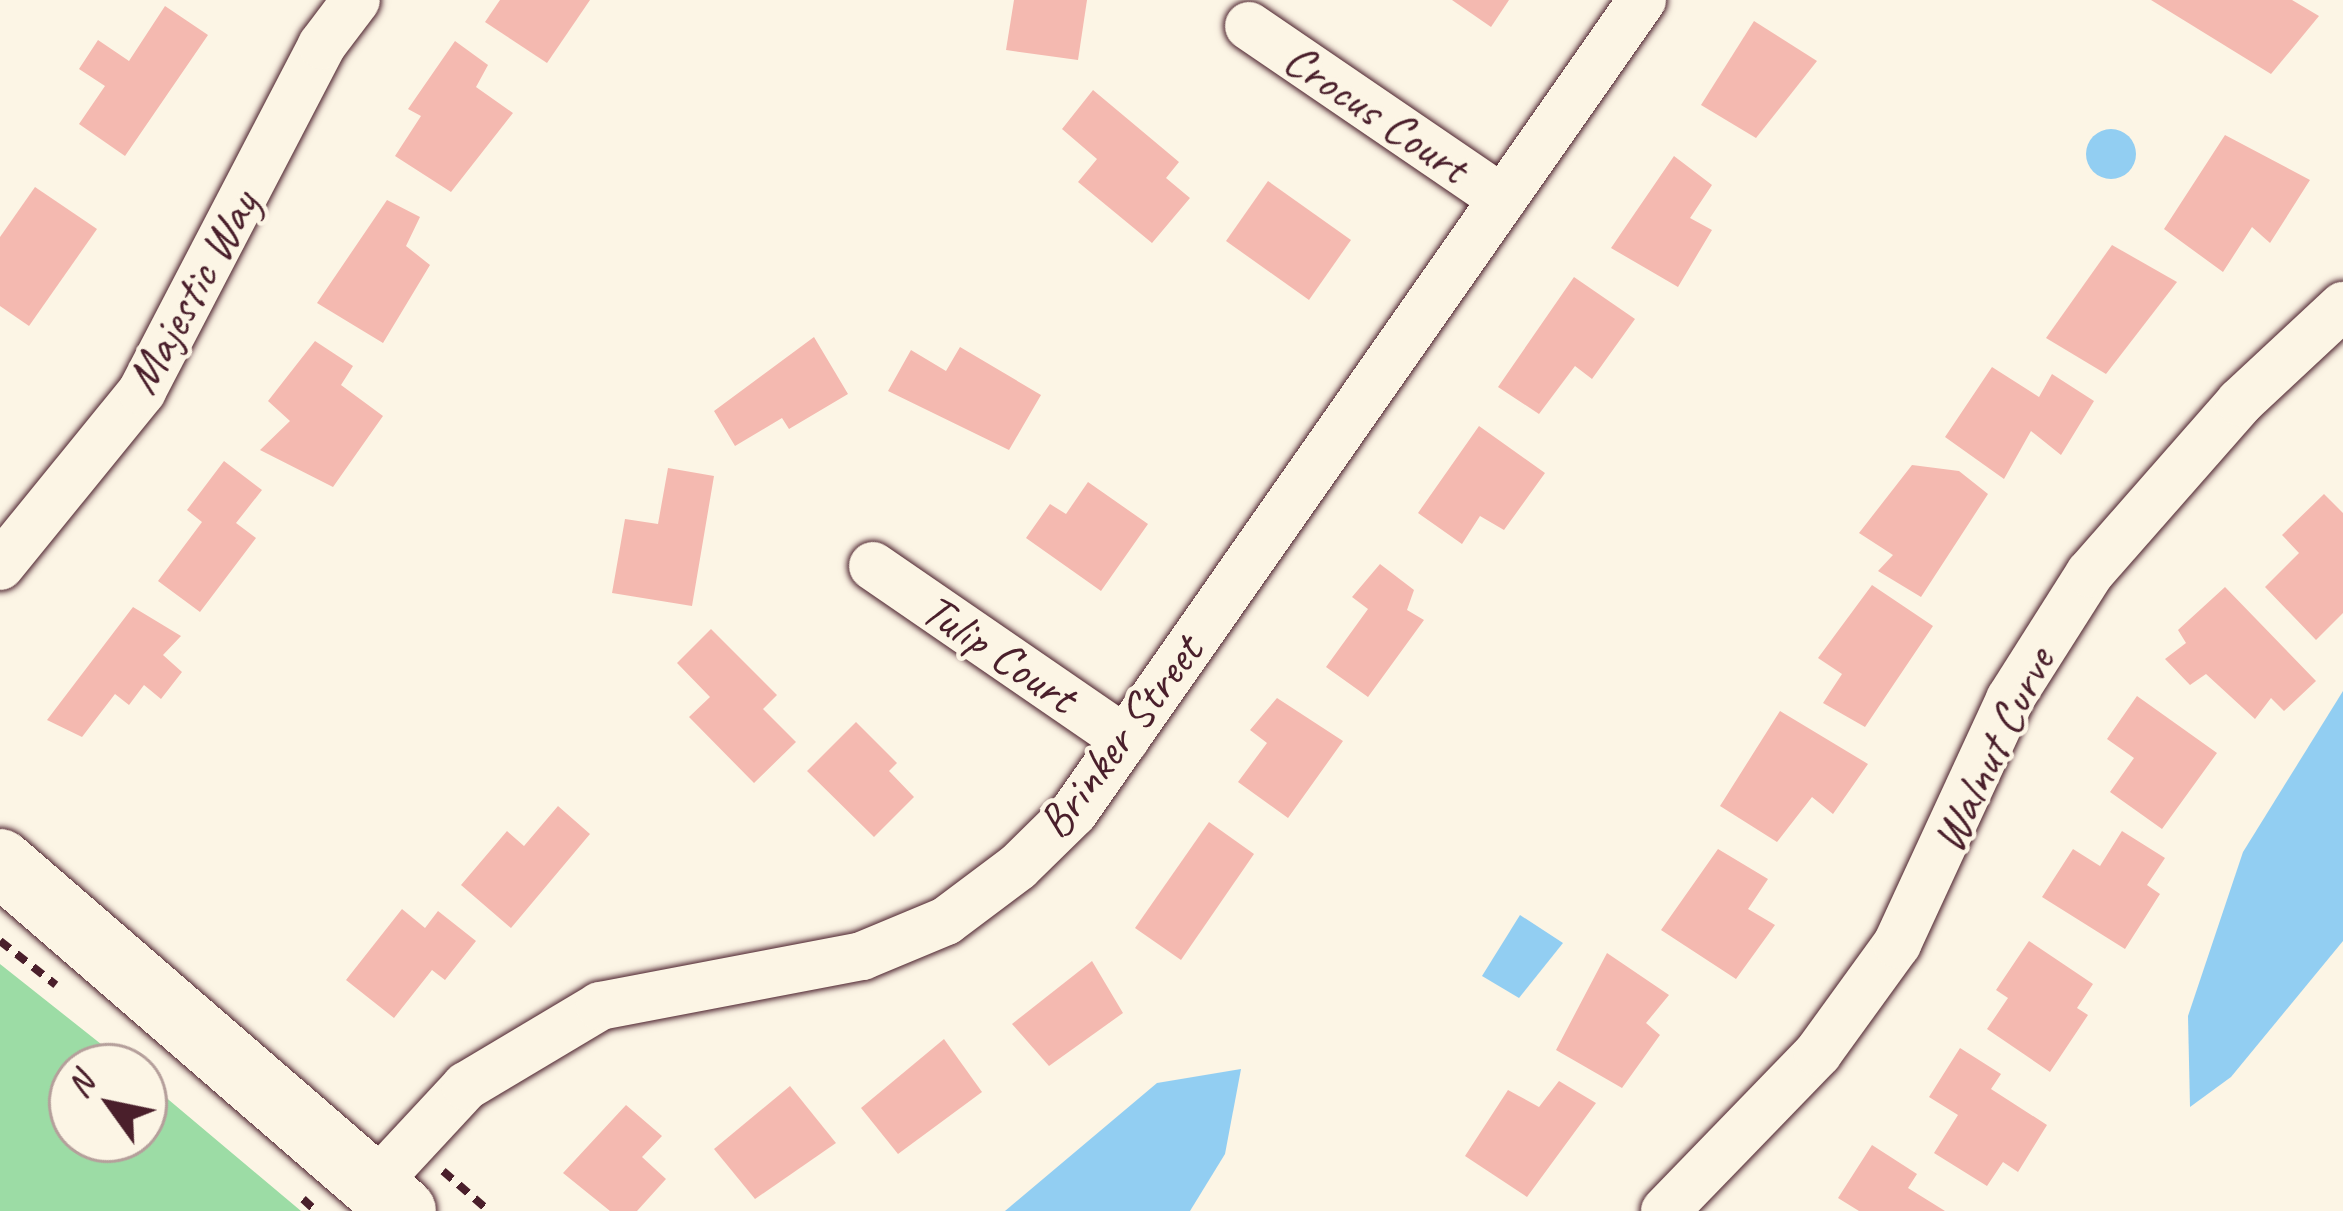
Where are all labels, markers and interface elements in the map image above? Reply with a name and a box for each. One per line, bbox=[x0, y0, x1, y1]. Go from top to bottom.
street label: Crocus Court bbox=[1273, 30, 1479, 196]
street label: Majestic Way bbox=[113, 181, 271, 403]
street label: Tulip Court bbox=[911, 581, 1087, 725]
street label: Brinker Street bbox=[1025, 624, 1215, 850]
street label: Walnut Curve bbox=[1919, 639, 2067, 861]
north arrow bbox=[48, 1043, 168, 1163]
text: N bbox=[57, 1065, 104, 1105]

